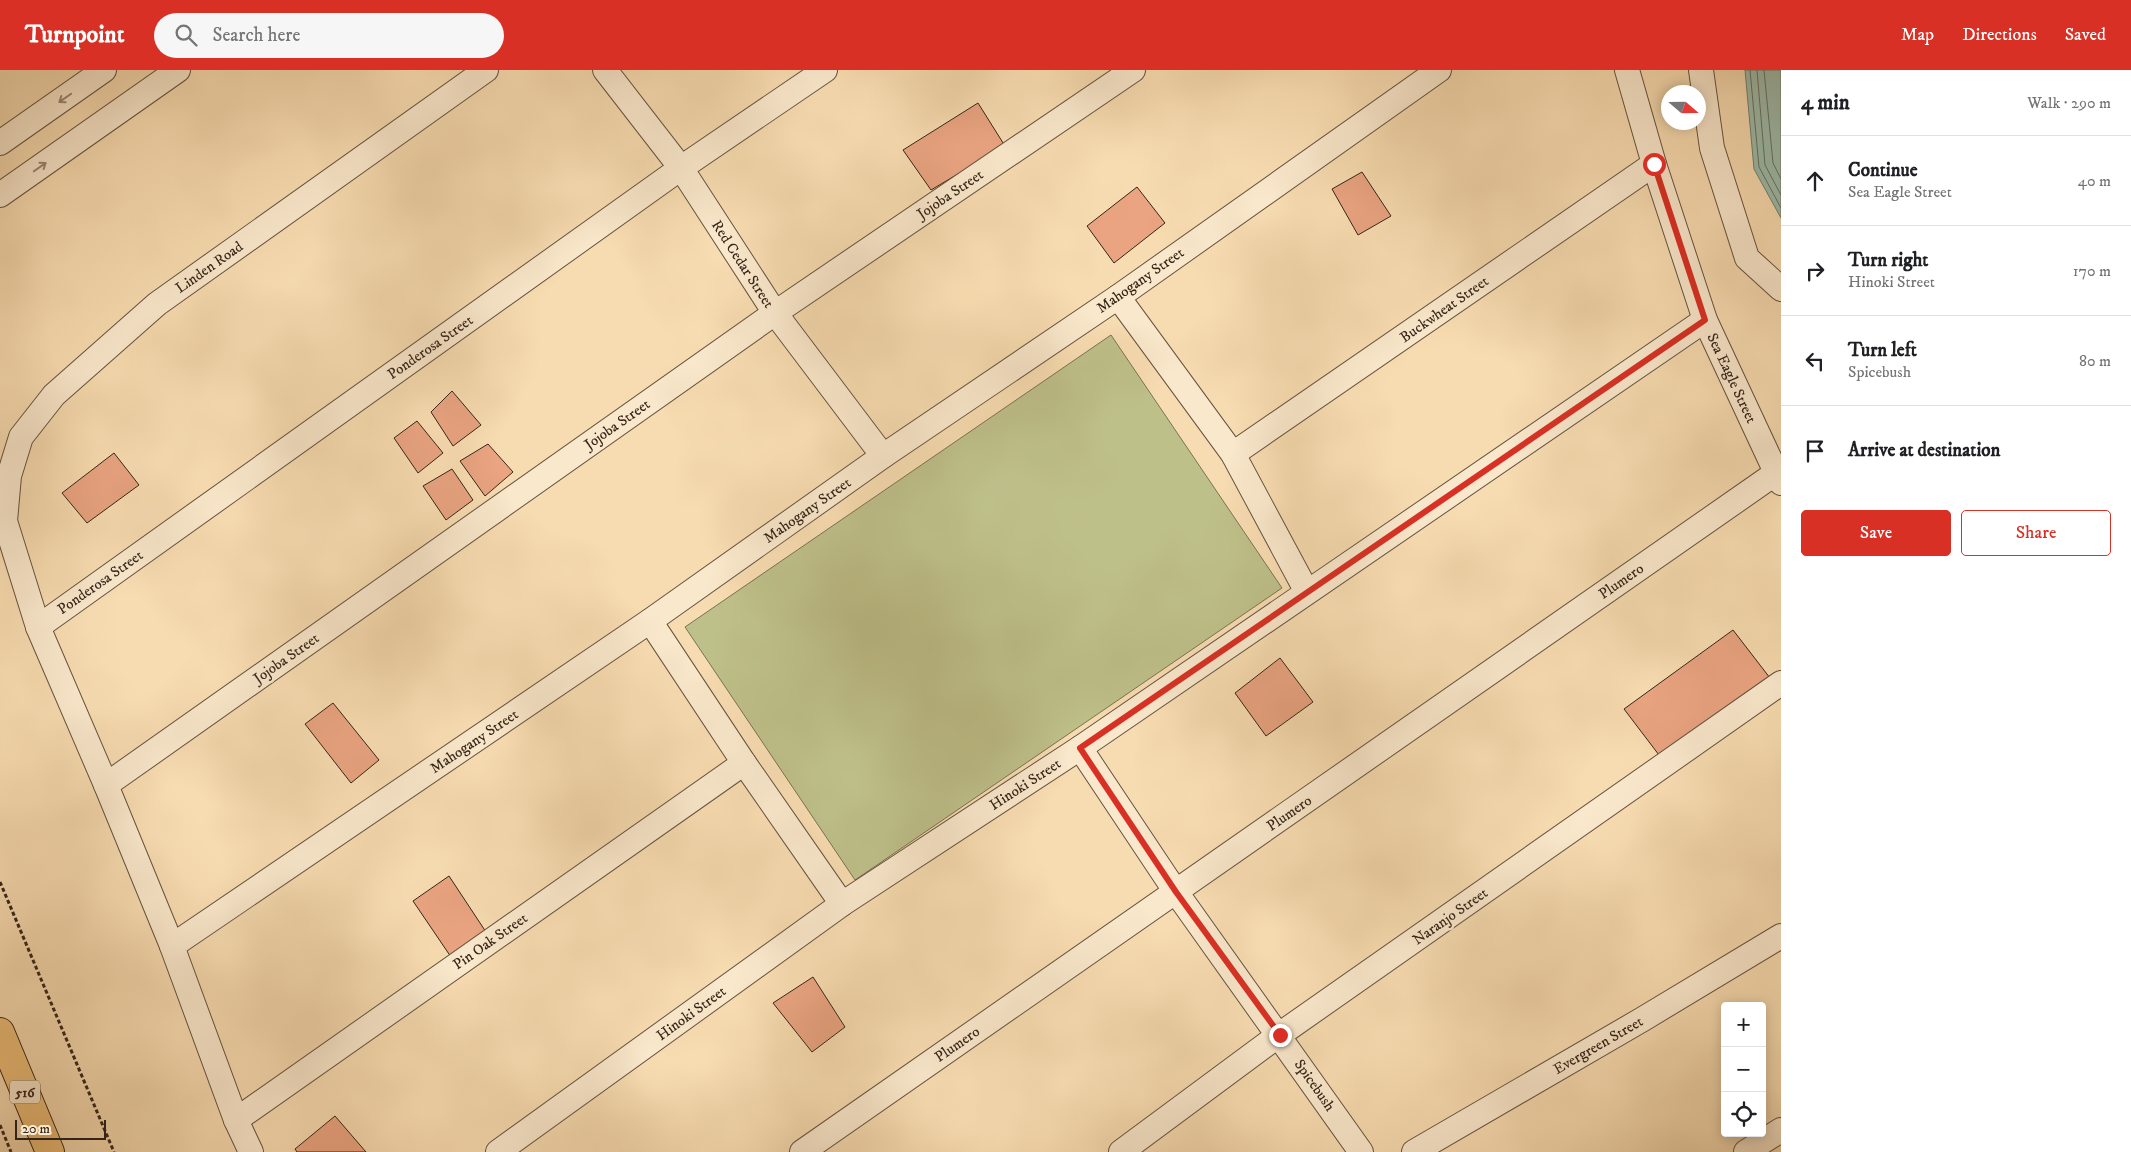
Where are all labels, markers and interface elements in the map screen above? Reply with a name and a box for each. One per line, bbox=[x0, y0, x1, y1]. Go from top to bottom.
search box bbox=[154, 13, 504, 58]
text: Turnpoint bbox=[25, 20, 124, 50]
icon: search bbox=[172, 21, 200, 49]
text: Search here bbox=[212, 24, 300, 47]
text: Map bbox=[1901, 24, 1934, 46]
text: Directions bbox=[1962, 24, 2037, 46]
text: Saved bbox=[2065, 24, 2106, 46]
north arrow bbox=[1661, 85, 1706, 130]
text: 4 min bbox=[1801, 90, 1850, 116]
one-way arrow bbox=[58, 93, 72, 103]
text: Walk · 290 m bbox=[2027, 93, 2111, 113]
route start bbox=[1643, 153, 1666, 176]
text: Continue bbox=[1848, 159, 1918, 182]
one-way arrow bbox=[33, 162, 47, 172]
street label: Jojoba Street bbox=[912, 165, 987, 225]
icon: ahead bbox=[1801, 167, 1829, 195]
text: 40 m bbox=[2078, 171, 2111, 191]
text: Sea Eagle Street bbox=[1848, 182, 1952, 202]
street label: Red Cedar Street bbox=[707, 217, 778, 312]
street label: Linden Road bbox=[172, 237, 247, 298]
street label: Mahogany Street bbox=[1093, 243, 1188, 318]
text: Turn right bbox=[1848, 249, 1928, 272]
icon: right bbox=[1801, 257, 1829, 285]
text: 170 m bbox=[2073, 261, 2111, 281]
street label: Buckwheat Street bbox=[1396, 272, 1492, 347]
text: Hinoki Street bbox=[1848, 272, 1935, 292]
street label: Ponderosa Street bbox=[384, 311, 477, 384]
street label: Sea Eagle Street bbox=[1702, 330, 1761, 426]
text: Turn left bbox=[1848, 339, 1917, 362]
icon: left bbox=[1801, 347, 1829, 375]
text: 80 m bbox=[2079, 351, 2111, 371]
text: Spicebush bbox=[1848, 362, 1911, 382]
street label: Jojoba Street bbox=[579, 395, 654, 455]
icon: arrive bbox=[1801, 437, 1829, 465]
text: Arrive at destination bbox=[1848, 439, 2000, 462]
street label: Mahogany Street bbox=[760, 473, 855, 548]
button: Save bbox=[1801, 510, 1951, 556]
button: Share bbox=[1961, 510, 2111, 556]
street label: Ponderosa Street bbox=[54, 546, 147, 619]
street label: Plumero bbox=[1595, 559, 1647, 604]
street label: Jojoba Street bbox=[248, 629, 323, 689]
street label: Mahogany Street bbox=[427, 705, 522, 778]
street label: Hinoki Street bbox=[986, 754, 1065, 815]
street label: Plumero bbox=[1263, 791, 1315, 836]
street label: Naranjo Street bbox=[1409, 883, 1492, 949]
street label: Pin Oak Street bbox=[449, 909, 531, 974]
street label: Hinoki Street bbox=[653, 982, 730, 1045]
map controls bbox=[1721, 1002, 1766, 1137]
button: + bbox=[1721, 1002, 1766, 1047]
street label: Evergreen Street bbox=[1550, 1012, 1647, 1079]
street label: Plumero bbox=[931, 1022, 983, 1067]
route end bbox=[1269, 1024, 1292, 1047]
button: − bbox=[1721, 1047, 1766, 1092]
street label: Spicebush bbox=[1290, 1056, 1339, 1115]
road number: 516 bbox=[10, 1080, 40, 1104]
button: locate bbox=[1721, 1092, 1766, 1137]
scale bar bbox=[15, 1117, 106, 1140]
text: 20 m bbox=[22, 1120, 50, 1138]

